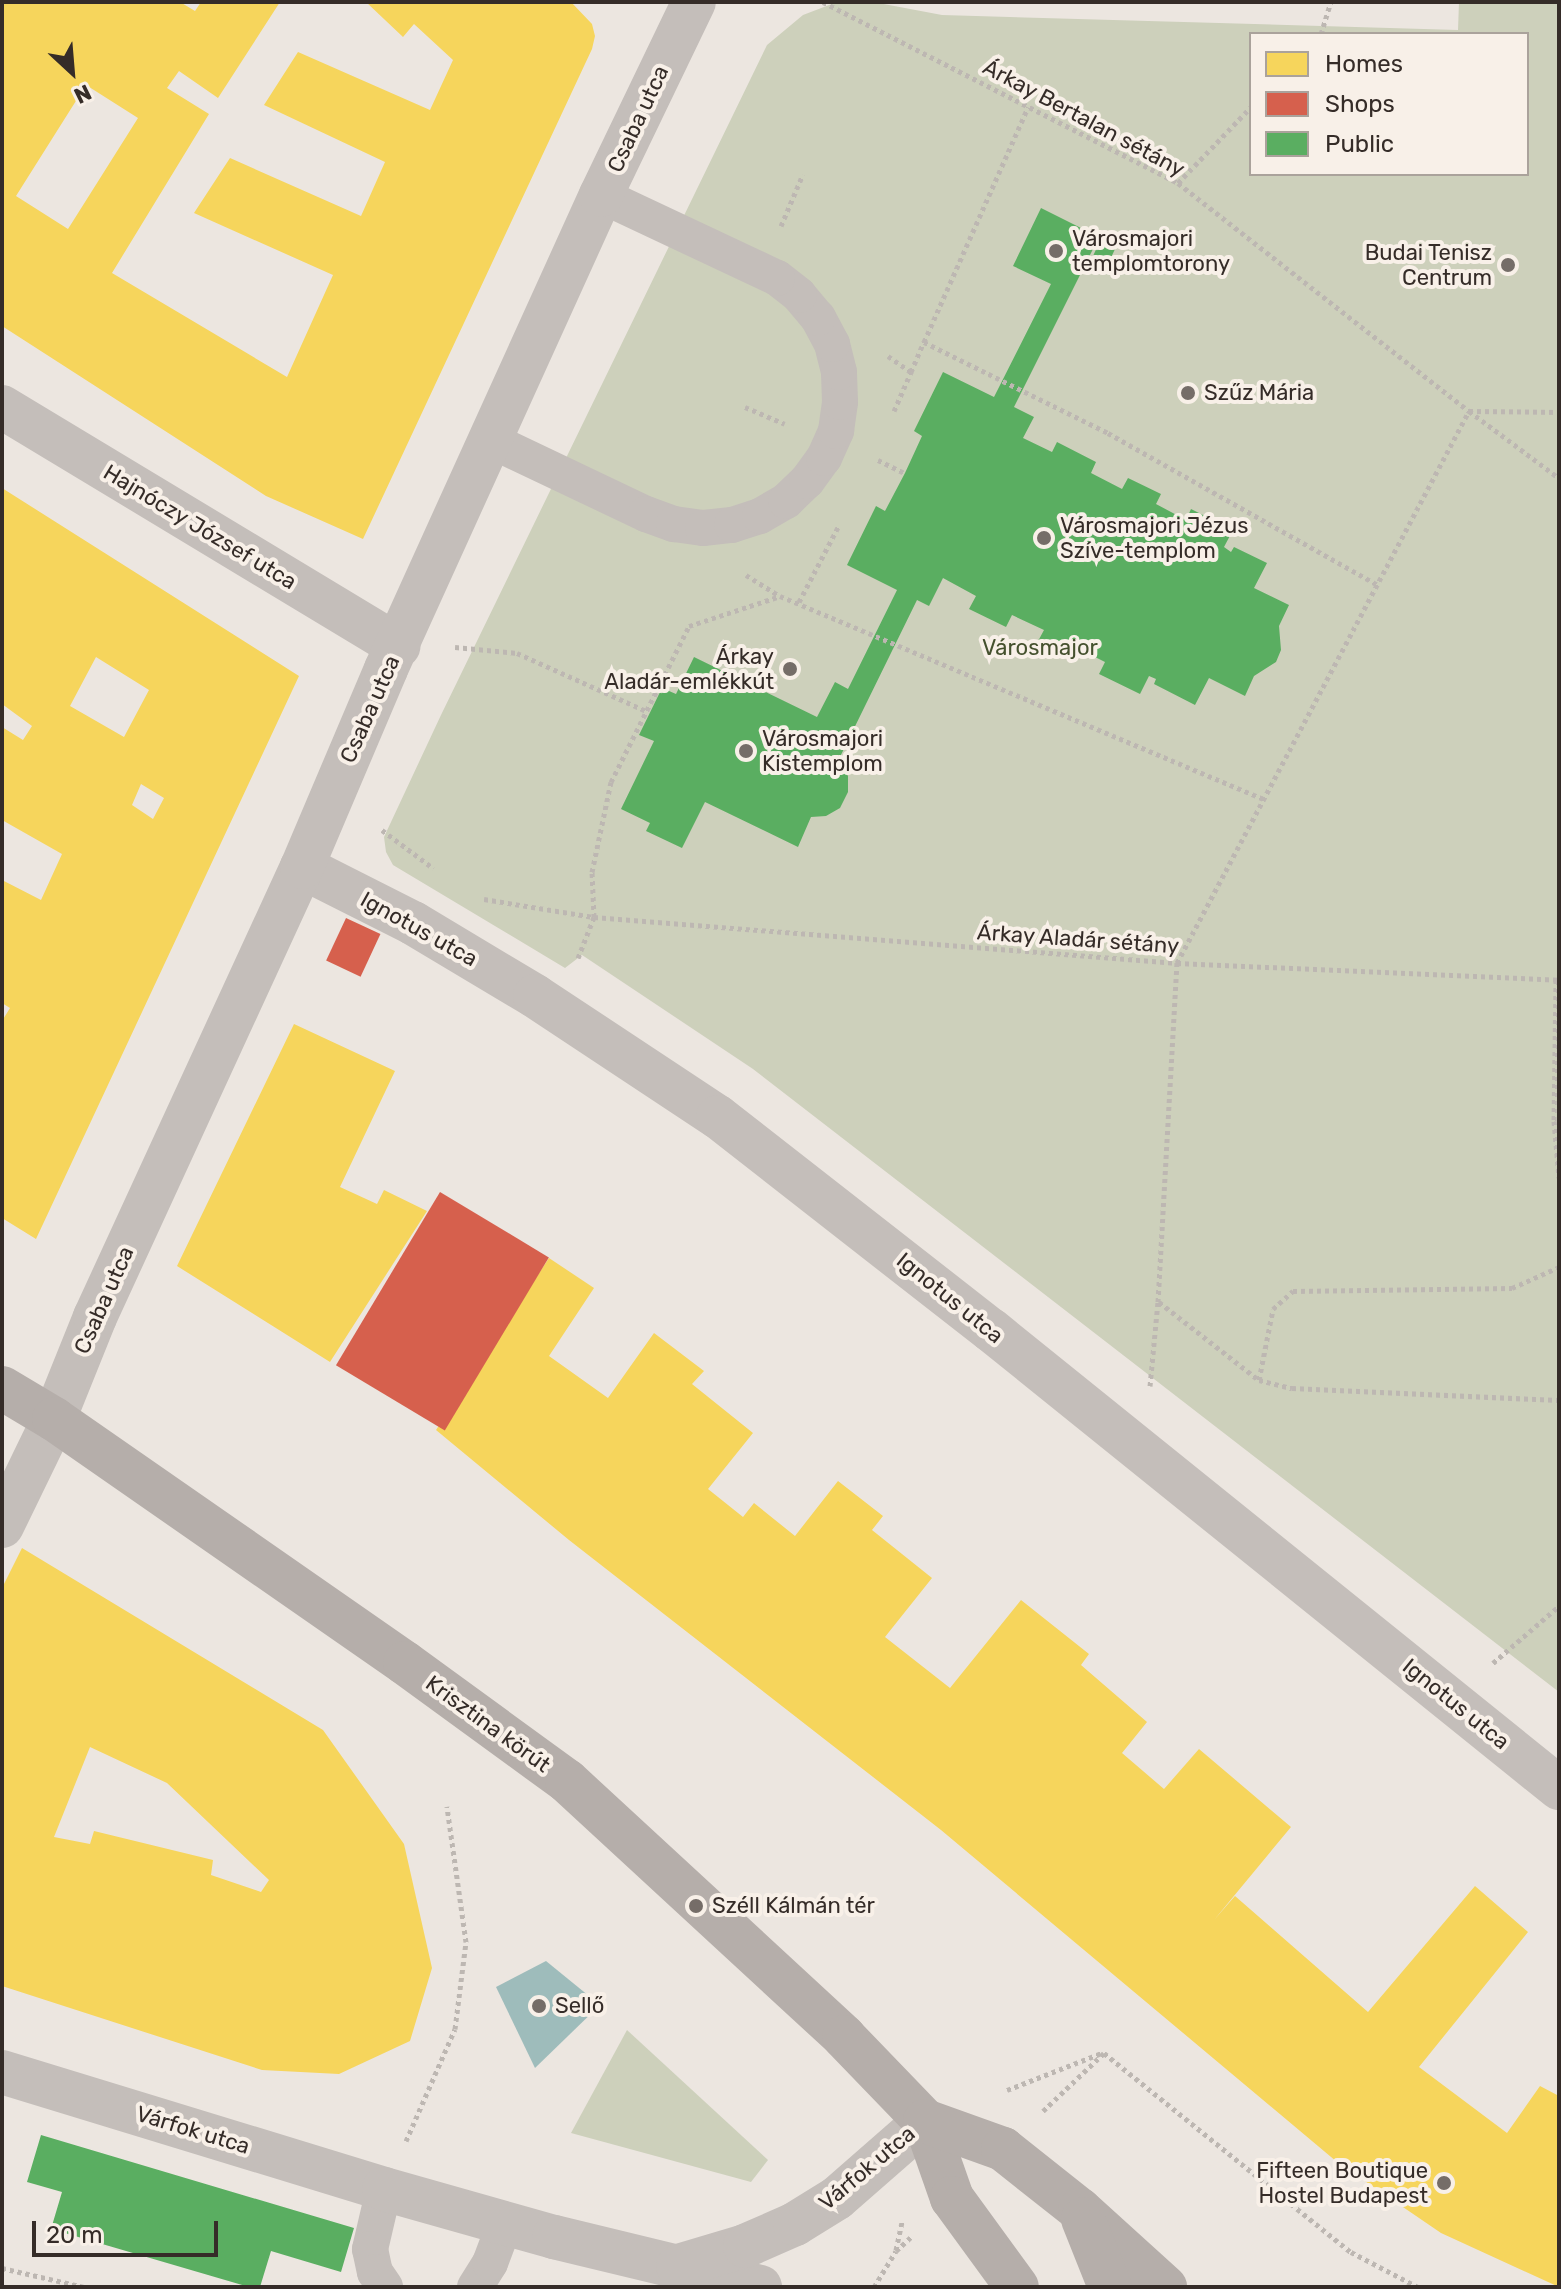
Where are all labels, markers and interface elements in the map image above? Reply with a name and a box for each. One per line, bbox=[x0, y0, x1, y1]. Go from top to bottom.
north arrow bbox=[32, 32, 112, 112]
legend bbox=[1249, 32, 1529, 176]
text: Homes bbox=[1325, 50, 1403, 78]
street label: Árkay Bertalan sétány bbox=[978, 53, 1190, 183]
street label: Csaba utca bbox=[602, 61, 674, 177]
text: N bbox=[70, 78, 96, 110]
text: Shops bbox=[1325, 90, 1395, 118]
text: Public bbox=[1325, 130, 1394, 158]
place label: Városmajori templomtorony bbox=[1072, 225, 1230, 276]
place label: Budai Tenisz Centrum bbox=[1364, 239, 1492, 290]
marker: Városmajori templomtorony bbox=[1047, 242, 1065, 260]
marker: Budai Tenisz Centrum bbox=[1499, 256, 1517, 274]
place label: Szűz Mária bbox=[1204, 380, 1314, 406]
marker: Szűz Mária bbox=[1179, 384, 1197, 402]
street label: Hajnóczy József utca bbox=[98, 459, 302, 595]
place label: Városmajori Jézus Szíve-templom bbox=[1060, 512, 1248, 564]
marker: Városmajori Jézus Szíve-templom bbox=[1035, 529, 1053, 547]
park label: Városmajor bbox=[982, 635, 1098, 661]
place label: Árkay Aladár-emlékkút bbox=[604, 643, 774, 694]
street label: Csaba utca bbox=[335, 651, 405, 767]
marker: Árkay Aladár-emlékkút bbox=[781, 660, 799, 678]
place label: Városmajori Kistemplom bbox=[762, 725, 883, 776]
marker: Városmajori Kistemplom bbox=[737, 742, 755, 760]
street label: Ignotus utca bbox=[356, 886, 482, 972]
street label: Árkay Aladár sétány bbox=[975, 919, 1181, 959]
street label: Csaba utca bbox=[69, 1242, 139, 1358]
street label: Ignotus utca bbox=[891, 1247, 1009, 1349]
street label: Ignotus utca bbox=[1397, 1653, 1515, 1755]
street label: Krisztina körút bbox=[420, 1670, 556, 1778]
place label: Széll Kálmán tér bbox=[712, 1893, 875, 1919]
marker: Széll Kálmán tér bbox=[687, 1897, 705, 1915]
place label: Sellő bbox=[555, 1993, 604, 2019]
marker: Sellő bbox=[530, 1997, 548, 2015]
street label: Várfok utca bbox=[133, 2100, 253, 2160]
street label: Várfok utca bbox=[814, 2120, 920, 2216]
place label: Fifteen Boutique Hostel Budapest bbox=[1256, 2157, 1428, 2208]
marker: Fifteen Boutique Hostel Budapest bbox=[1435, 2174, 1453, 2192]
scale bar bbox=[36, 2205, 222, 2255]
text: 20 m bbox=[46, 2221, 103, 2249]

